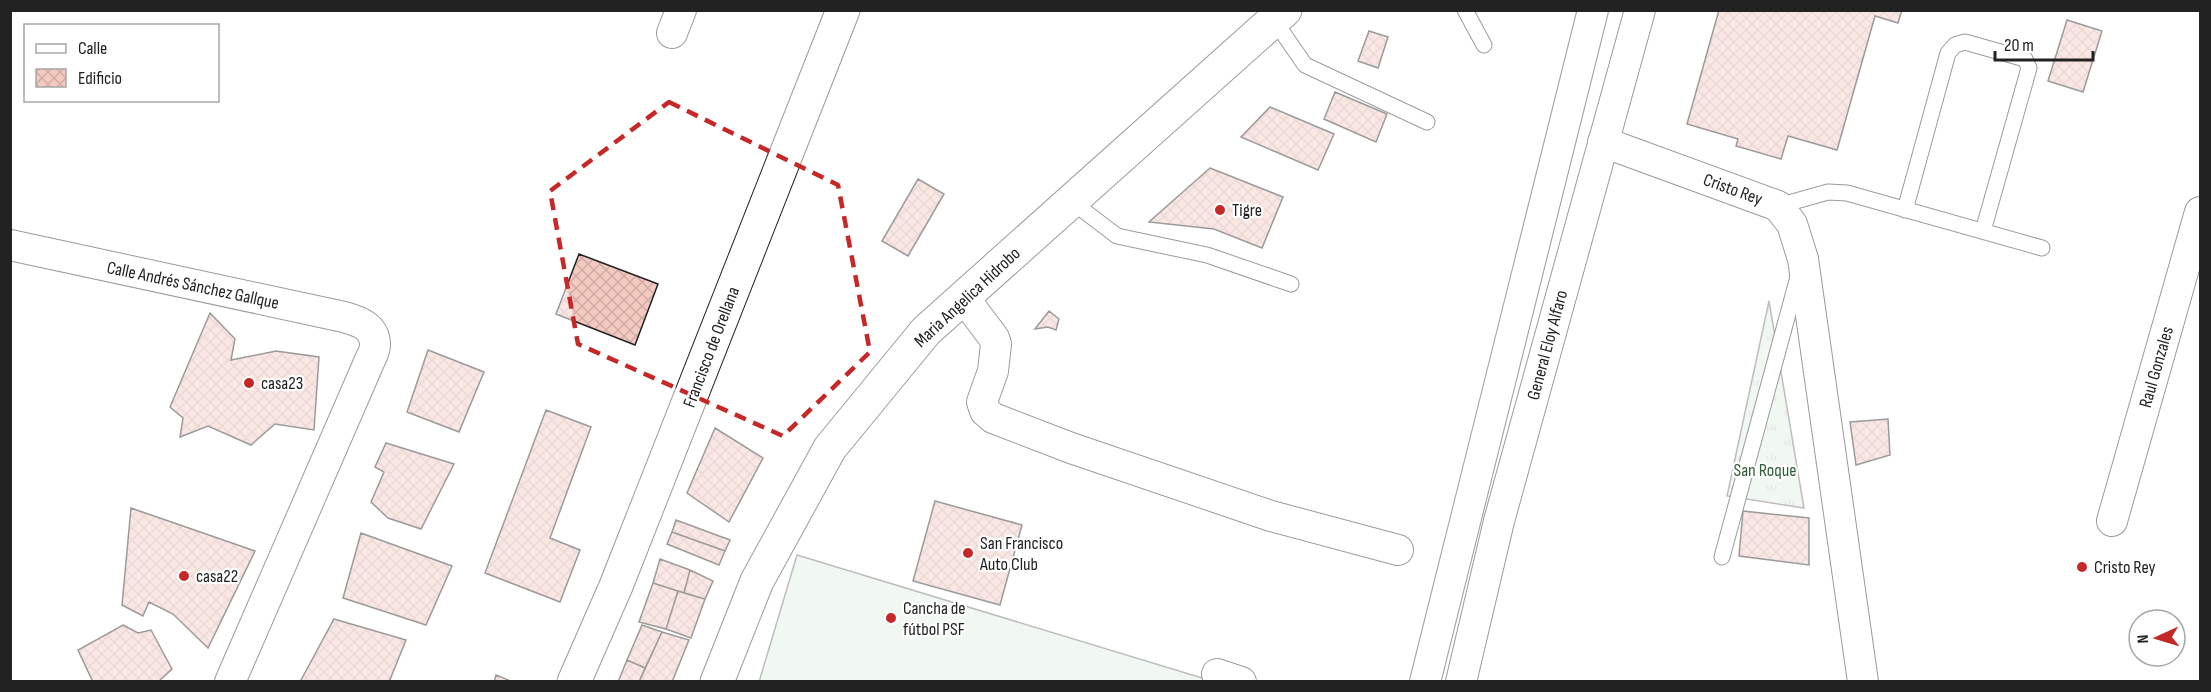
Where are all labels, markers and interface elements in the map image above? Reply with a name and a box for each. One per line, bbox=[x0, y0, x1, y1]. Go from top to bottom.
legend bbox=[24, 24, 219, 102]
scale bar bbox=[1995, 24, 2092, 62]
text: 20 m bbox=[2004, 35, 2034, 56]
text: Calle bbox=[78, 38, 107, 59]
text: Edificio bbox=[78, 68, 122, 89]
street label: Cristo Rey bbox=[1700, 169, 1765, 210]
place label: Tigre bbox=[1232, 200, 1262, 221]
marker: Tigre bbox=[1213, 203, 1227, 217]
street label: Maria Angelica Hidrobo bbox=[910, 243, 1025, 352]
street label: Calle Andrés Sánchez Gallque bbox=[105, 257, 281, 314]
street label: Francisco de Orellana bbox=[679, 284, 744, 411]
street label: General Eloy Alfaro bbox=[1523, 288, 1572, 402]
street label: Raul Gonzales bbox=[2135, 324, 2178, 410]
place label: casa23 bbox=[261, 373, 303, 394]
marker: casa23 bbox=[242, 376, 256, 390]
park label: San Roque bbox=[1733, 460, 1797, 481]
place label: San Francisco Auto Club bbox=[979, 533, 1063, 575]
marker: San Francisco Auto Club bbox=[961, 546, 975, 560]
place label: Cristo Rey bbox=[2094, 557, 2156, 578]
marker: Cristo Rey bbox=[2075, 560, 2089, 574]
place label: casa22 bbox=[196, 566, 238, 587]
marker: casa22 bbox=[177, 569, 191, 583]
place label: Cancha de fútbol PSF bbox=[903, 598, 966, 640]
north arrow bbox=[2127, 608, 2187, 668]
marker: Cancha de fútbol PSF bbox=[884, 611, 898, 625]
text: N bbox=[2134, 634, 2153, 644]

